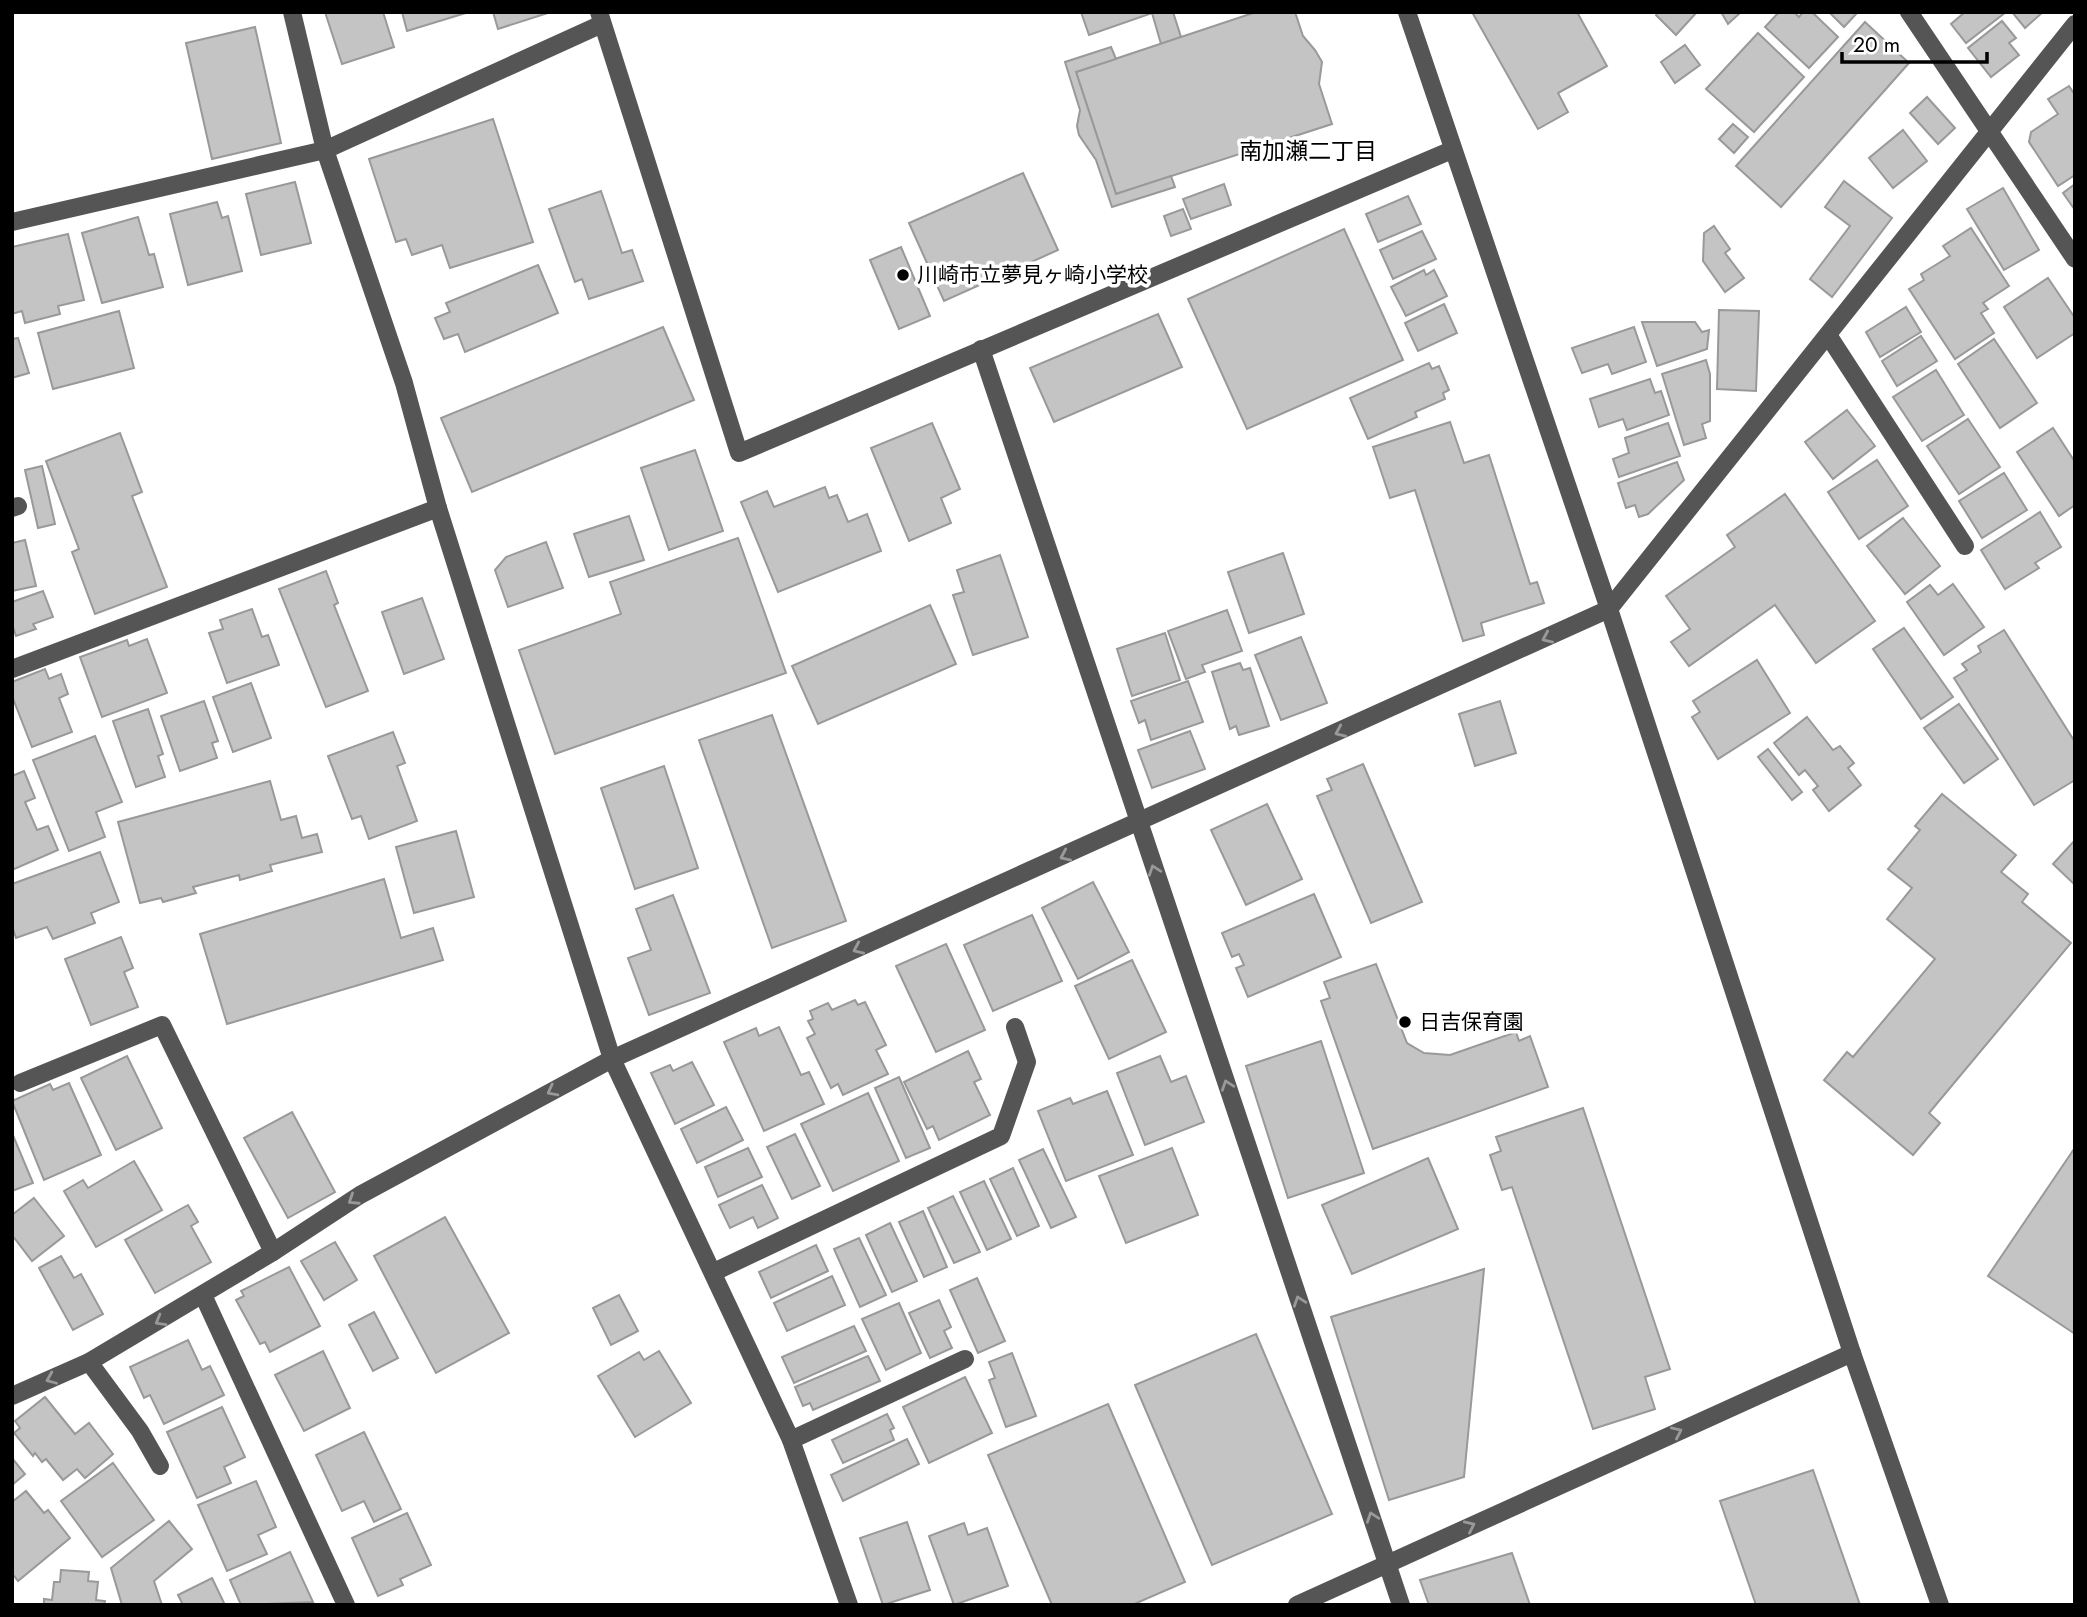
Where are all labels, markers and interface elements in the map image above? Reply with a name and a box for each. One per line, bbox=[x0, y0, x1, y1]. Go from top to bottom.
scale bar bbox=[1842, 21, 1987, 65]
text: 20 m bbox=[1853, 30, 1900, 60]
district label: 南加瀬二丁目 bbox=[1239, 134, 1377, 168]
place label: 川崎市立夢見ヶ崎小学校 bbox=[917, 260, 1148, 290]
marker: 川崎市立夢見ヶ崎小学校 bbox=[895, 267, 911, 283]
one-way arrow bbox=[1542, 630, 1554, 644]
one-way arrow bbox=[1334, 724, 1347, 738]
one-way arrow bbox=[1060, 848, 1073, 862]
one-way arrow bbox=[1148, 864, 1162, 876]
one-way arrow bbox=[853, 941, 865, 955]
place label: 日吉保育園 bbox=[1419, 1007, 1524, 1037]
marker: 日吉保育園 bbox=[1397, 1014, 1413, 1030]
one-way arrow bbox=[1221, 1080, 1235, 1092]
one-way arrow bbox=[547, 1083, 560, 1096]
one-way arrow bbox=[347, 1192, 360, 1205]
one-way arrow bbox=[1293, 1295, 1307, 1308]
one-way arrow bbox=[154, 1312, 167, 1325]
one-way arrow bbox=[45, 1371, 58, 1385]
one-way arrow bbox=[1670, 1426, 1683, 1440]
one-way arrow bbox=[1366, 1511, 1380, 1523]
one-way arrow bbox=[1463, 1520, 1476, 1534]

